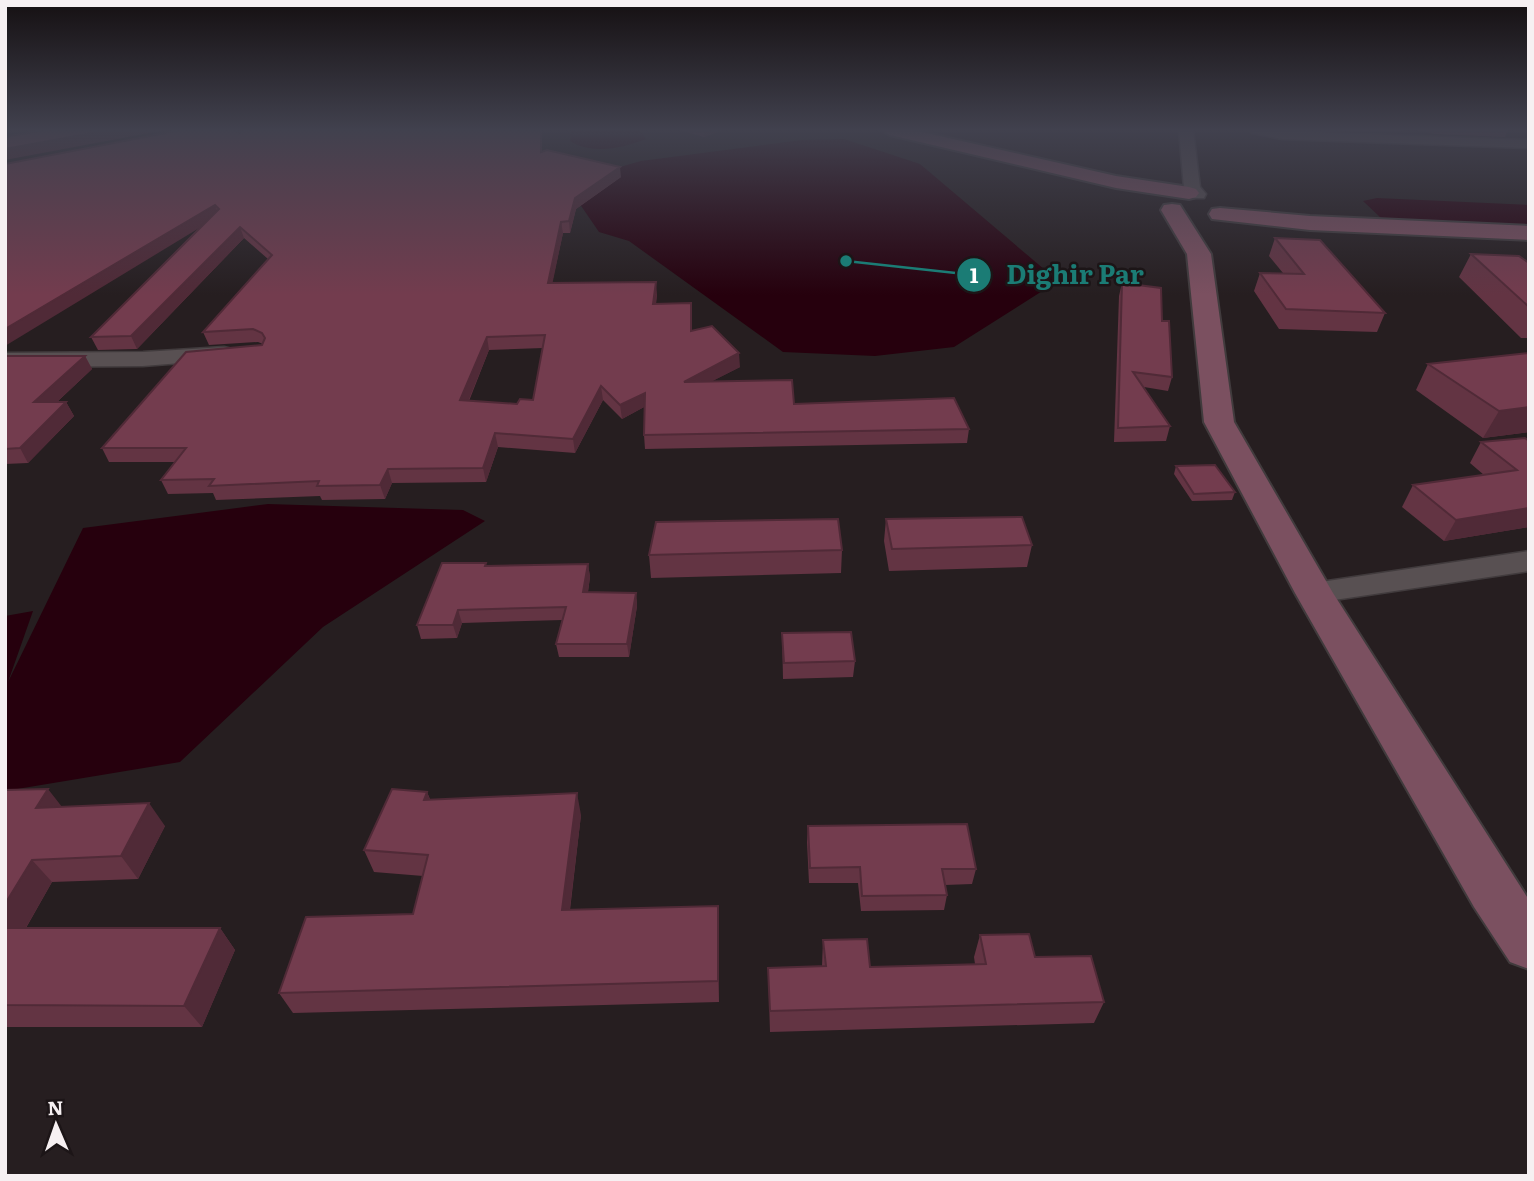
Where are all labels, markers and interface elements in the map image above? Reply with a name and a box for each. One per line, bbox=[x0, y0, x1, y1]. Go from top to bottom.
callout: Dighir Par bbox=[957, 252, 1157, 299]
text: Dighir Par bbox=[1006, 253, 1144, 292]
text: 1 bbox=[970, 258, 979, 289]
north arrow bbox=[21, 1090, 91, 1160]
text: N bbox=[47, 1093, 64, 1121]

